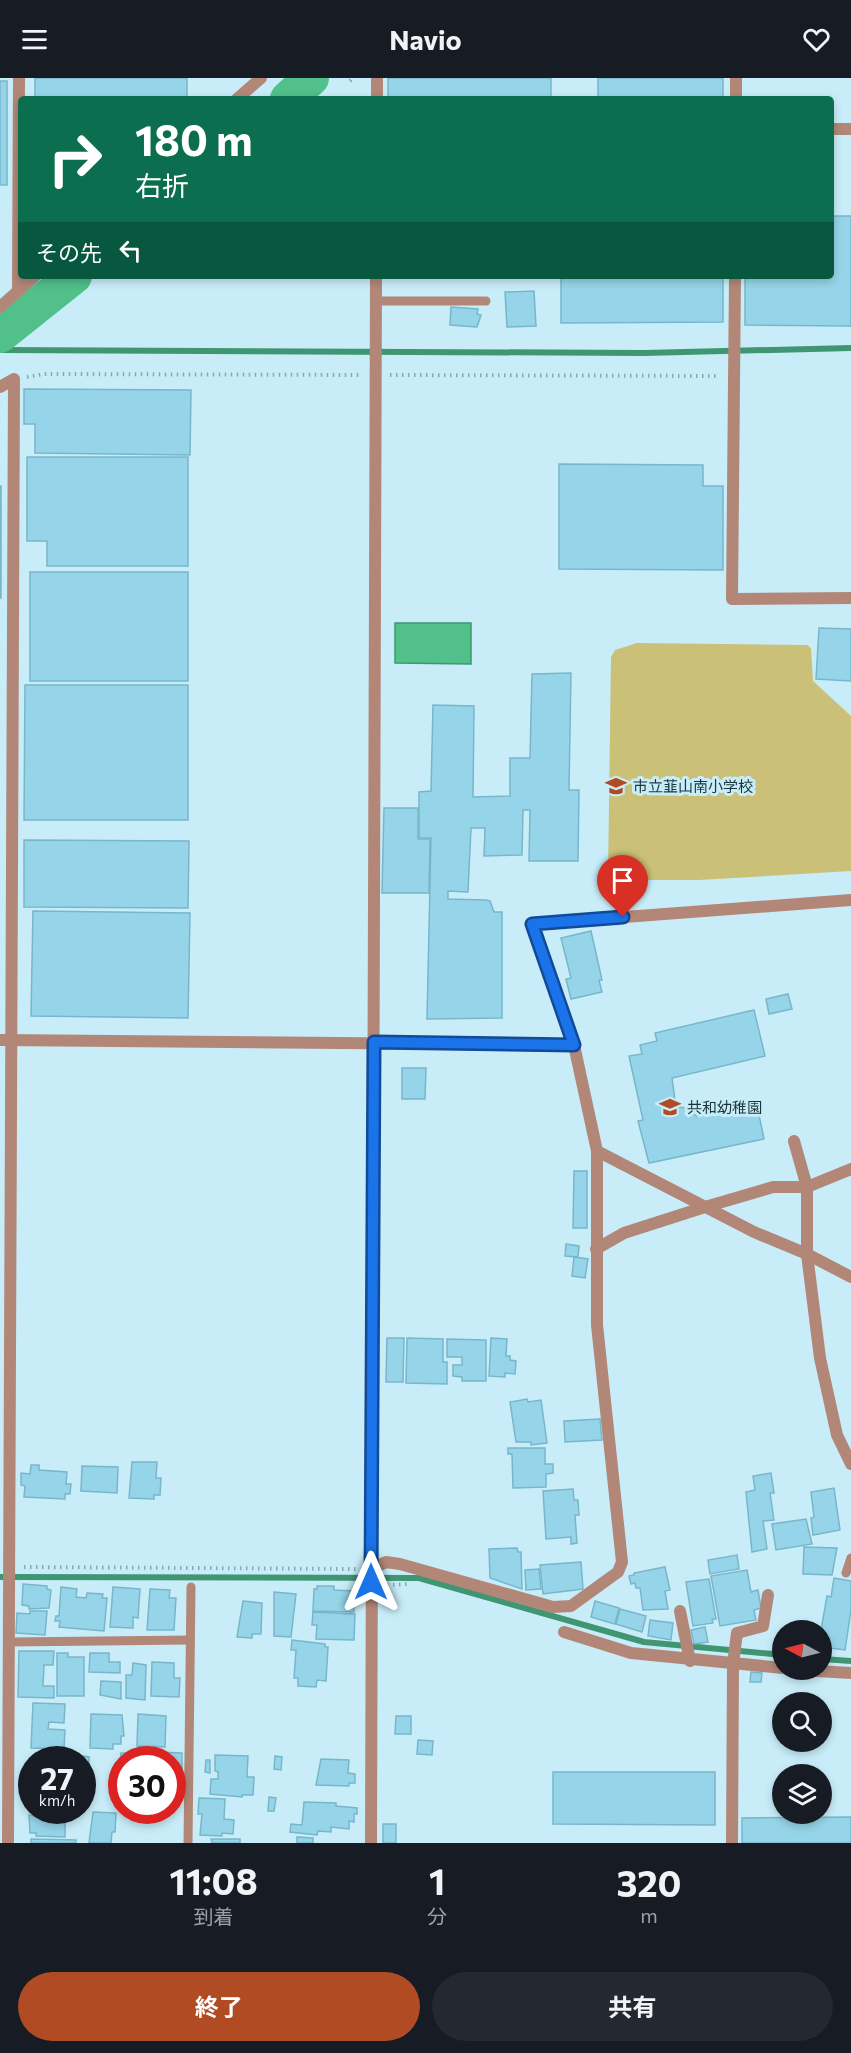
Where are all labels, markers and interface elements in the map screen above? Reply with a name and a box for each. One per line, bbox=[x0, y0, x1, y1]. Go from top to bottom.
icon: menu bbox=[18, 23, 51, 56]
text: Navio bbox=[389, 23, 462, 56]
icon: heart bbox=[800, 23, 833, 56]
text: 180 m bbox=[135, 113, 253, 165]
icon: right bbox=[36, 120, 114, 198]
text: 右折 bbox=[135, 169, 189, 202]
icon: left bbox=[114, 234, 147, 267]
text: その先 bbox=[36, 239, 102, 266]
school or university icon: 市立韮山南小学校 bbox=[604, 774, 628, 798]
place label: 市立韮山南小学校 bbox=[633, 777, 753, 795]
pin bbox=[597, 855, 648, 917]
icon: arrive bbox=[606, 864, 639, 897]
school or university icon: 共和幼稚園 bbox=[658, 1095, 682, 1119]
place label: 共和幼稚園 bbox=[687, 1098, 762, 1116]
position arrow bbox=[339, 1550, 403, 1614]
north arrow bbox=[772, 1620, 832, 1680]
map controls bbox=[772, 1620, 832, 1824]
button: search bbox=[772, 1692, 832, 1752]
speed limit sign: 30 bbox=[108, 1746, 186, 1824]
text: 27 bbox=[40, 1759, 74, 1796]
button: layers bbox=[772, 1764, 832, 1824]
text: km/h bbox=[39, 1791, 75, 1809]
text: 11:08 bbox=[169, 1858, 258, 1902]
text: 1 bbox=[429, 1858, 445, 1902]
text: 320 bbox=[617, 1860, 682, 1904]
text: m bbox=[640, 1903, 658, 1927]
text: 到着 bbox=[194, 1904, 234, 1928]
text: 分 bbox=[427, 1904, 447, 1928]
button: 終了 bbox=[18, 1972, 420, 2041]
button: 共有 bbox=[432, 1972, 833, 2041]

